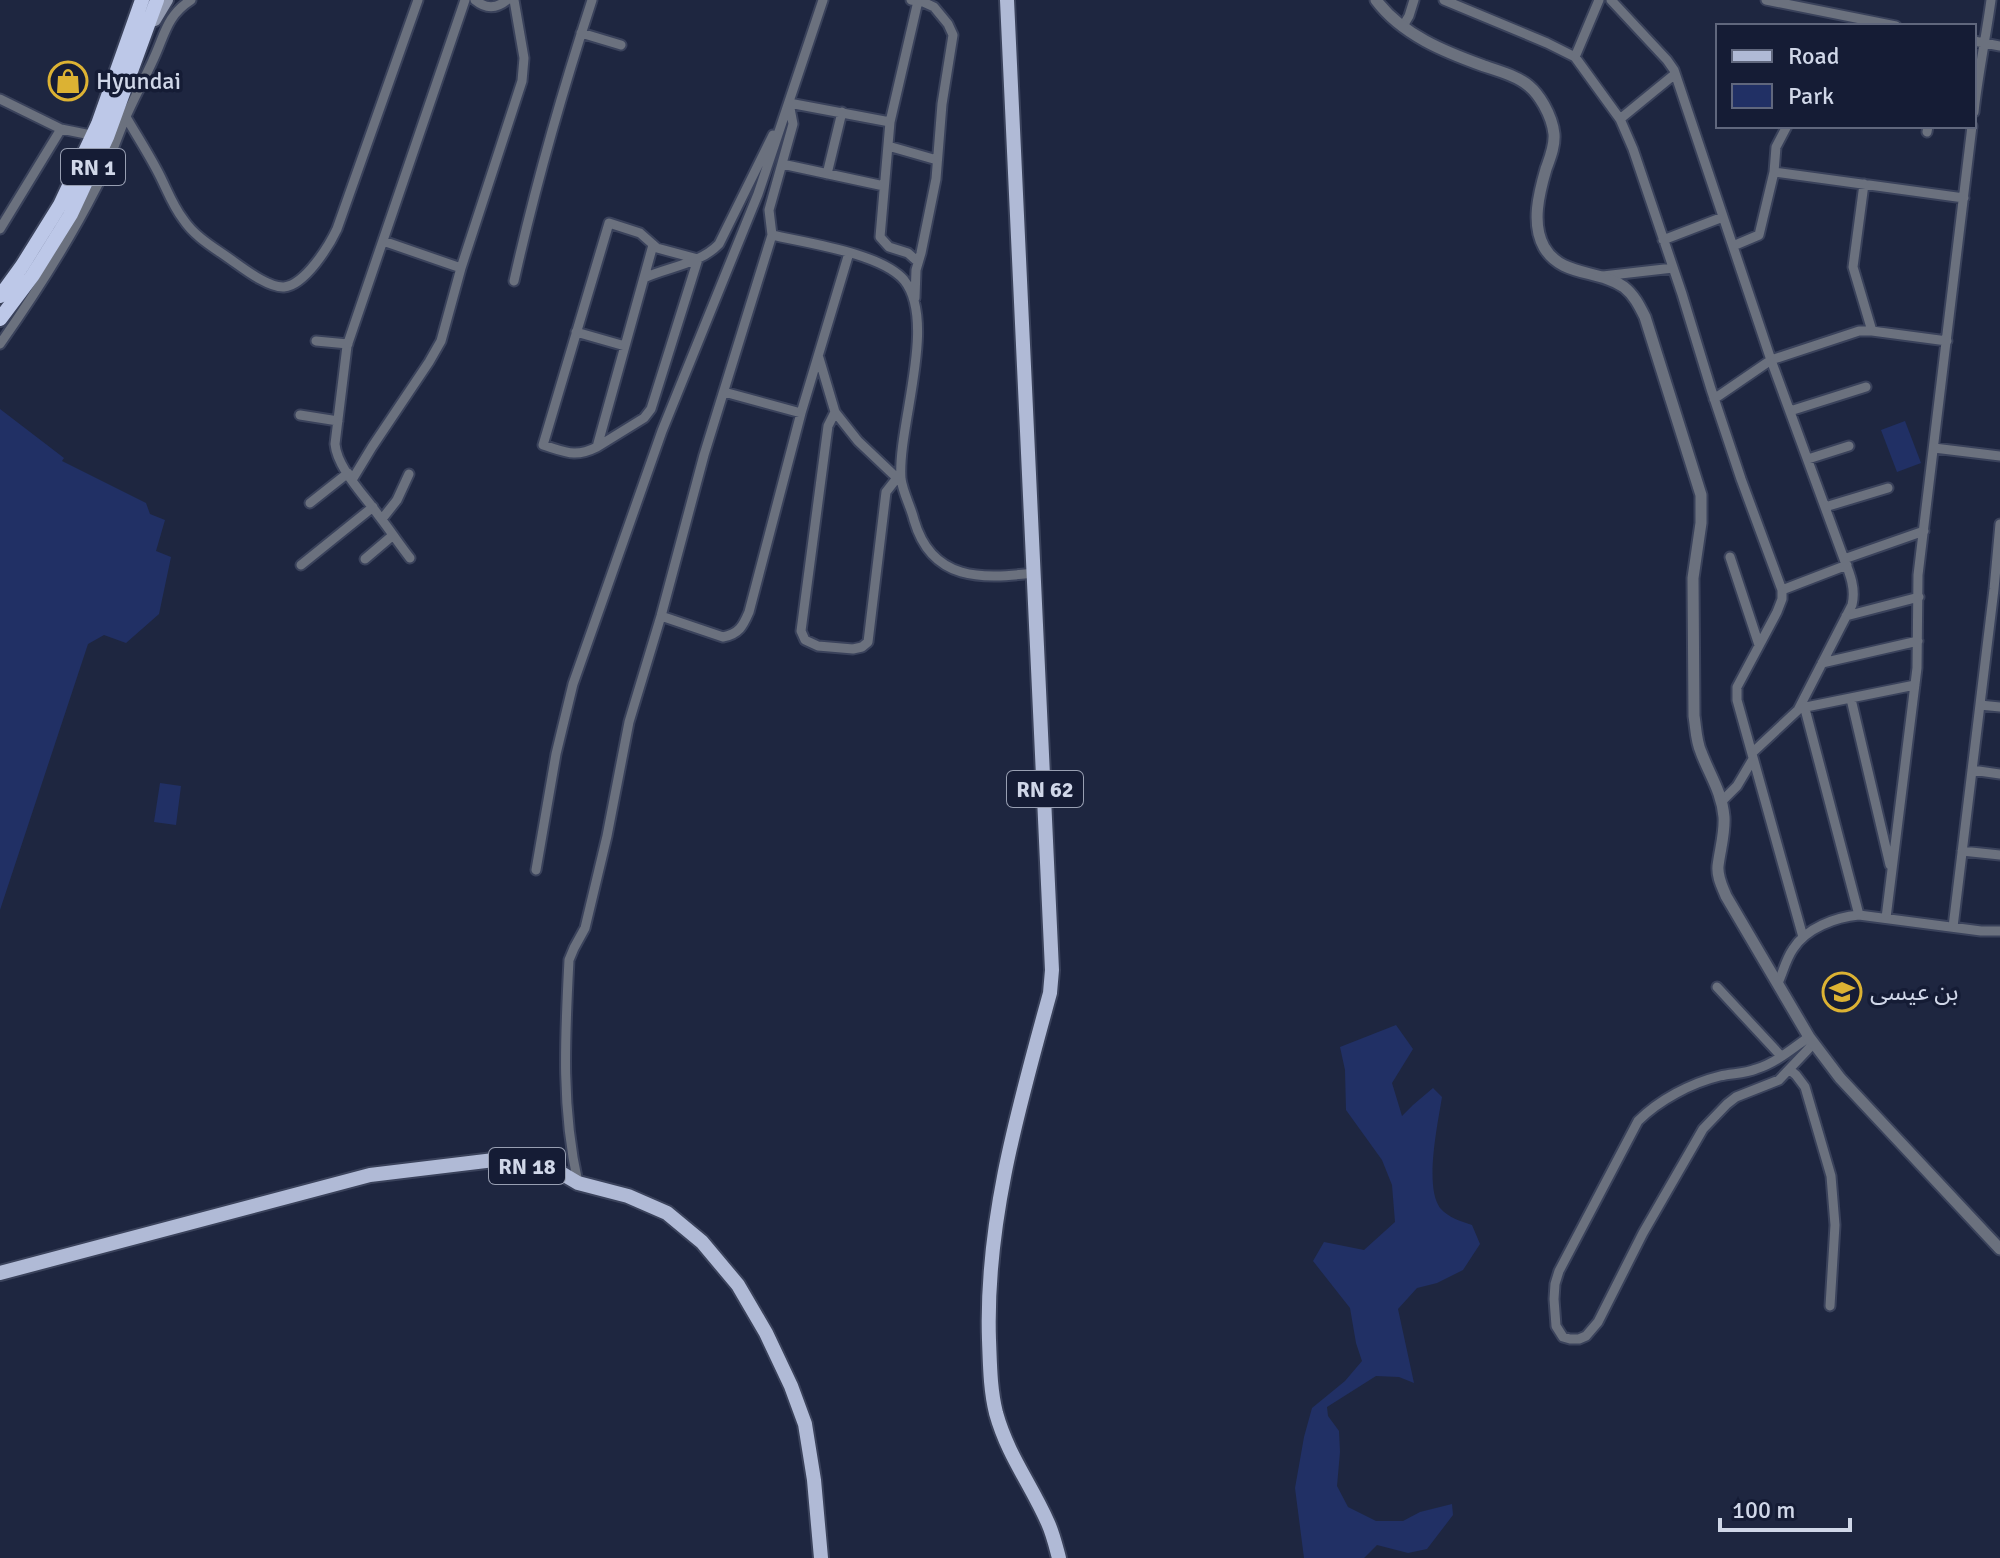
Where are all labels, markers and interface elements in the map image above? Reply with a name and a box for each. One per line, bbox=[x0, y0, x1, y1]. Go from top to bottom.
legend bbox=[1716, 24, 1976, 128]
text: Road bbox=[1788, 41, 1839, 71]
shop icon: Hyundai bbox=[47, 60, 89, 102]
place label: Hyundai bbox=[96, 66, 181, 96]
text: Park bbox=[1788, 81, 1834, 111]
road number: RN 1 bbox=[61, 149, 125, 185]
road number: RN 62 bbox=[1007, 771, 1083, 807]
school or university icon: بن عيسى bbox=[1821, 971, 1863, 1013]
place label: بن عيسى bbox=[1870, 977, 1958, 1007]
road number: RN 18 bbox=[489, 1148, 565, 1184]
scale bar bbox=[1720, 1482, 1850, 1532]
text: 100 m bbox=[1732, 1495, 1795, 1525]

